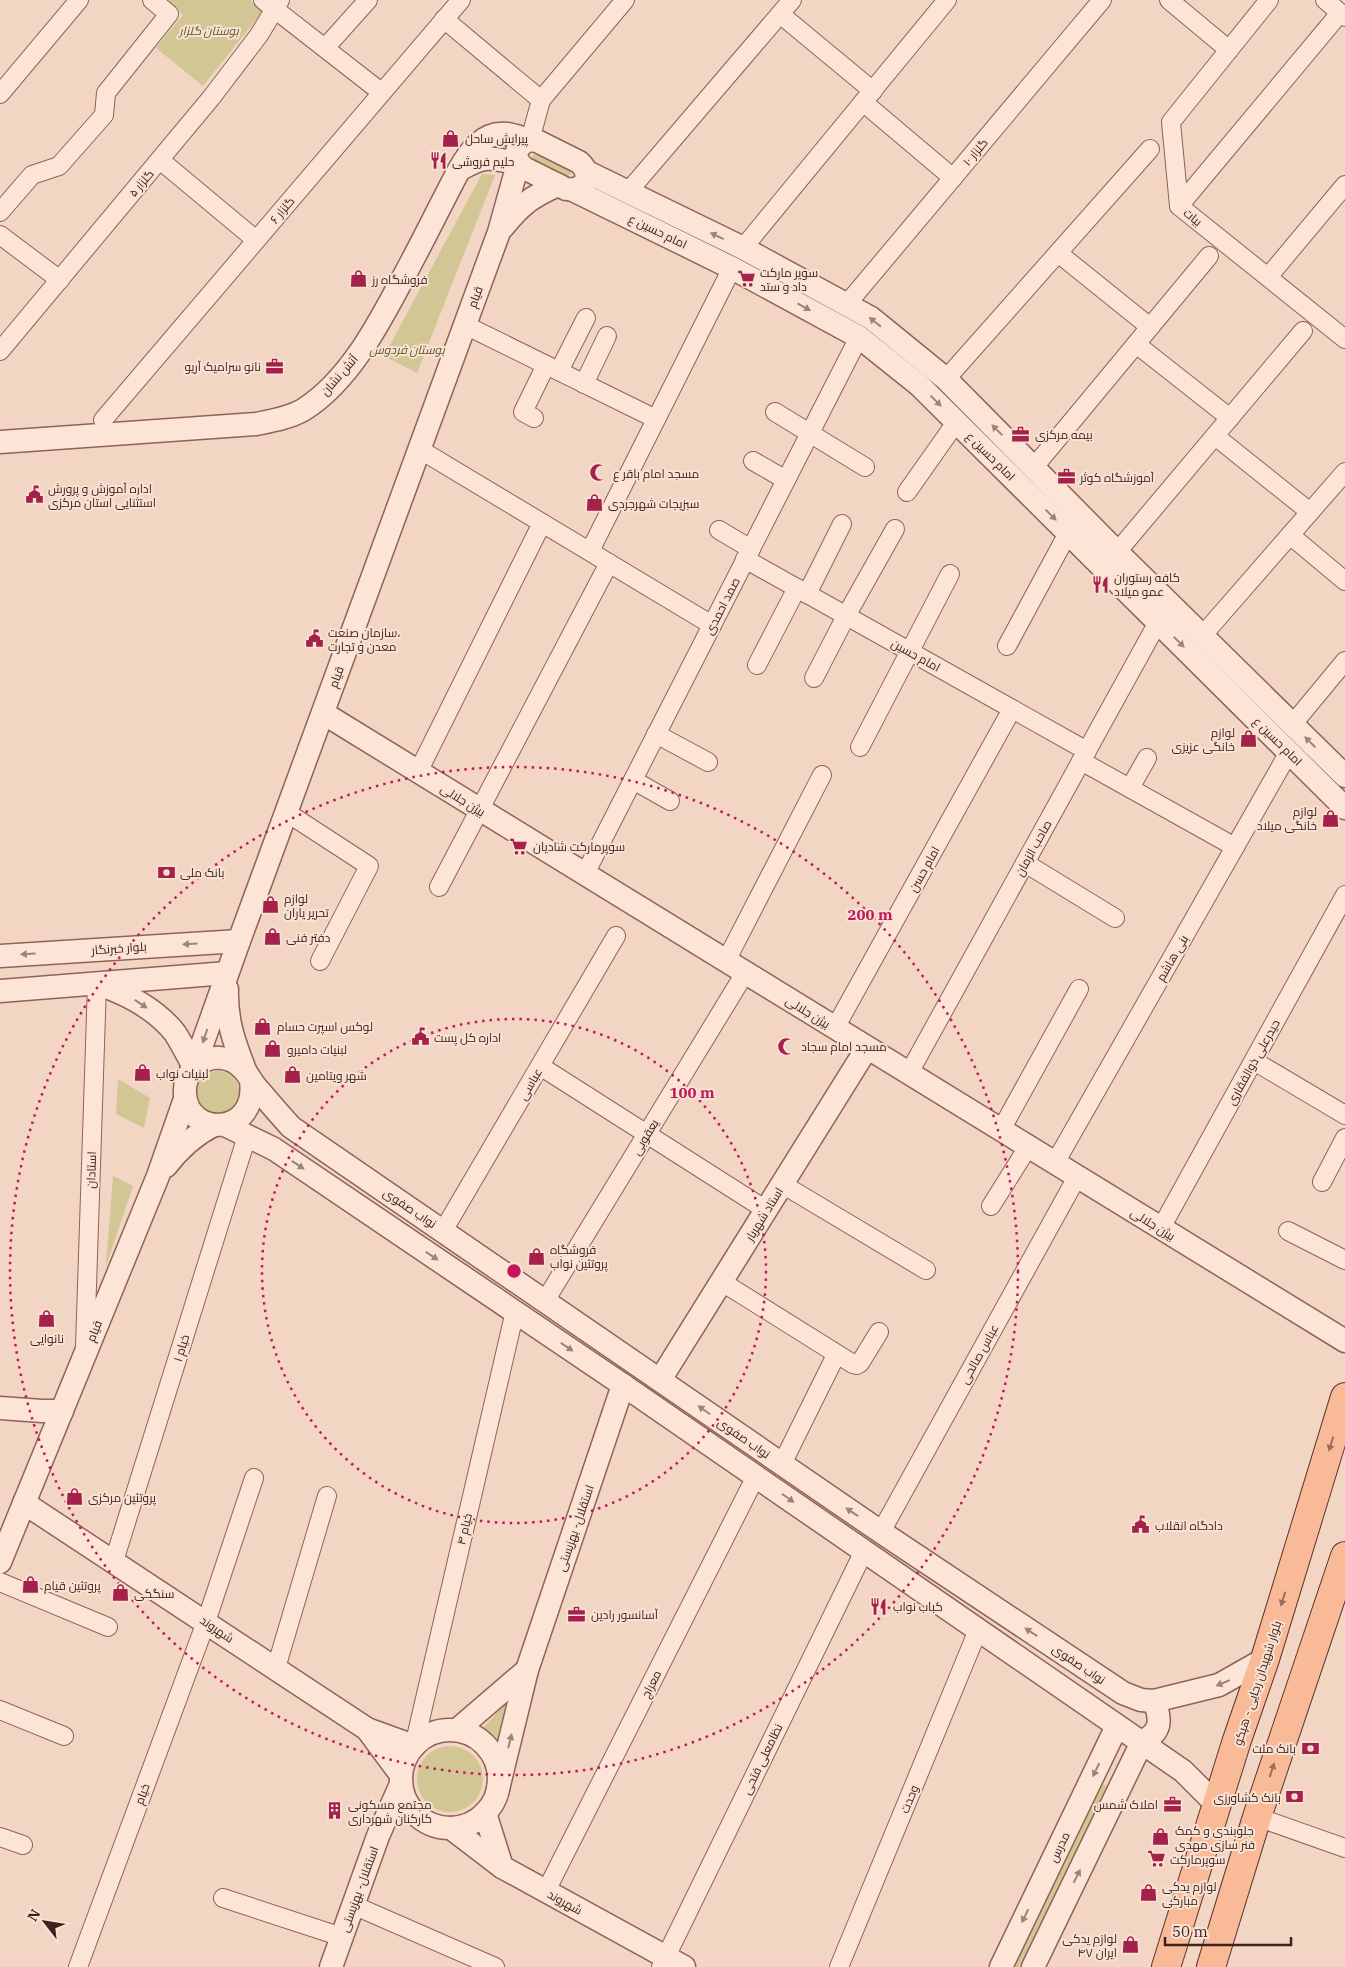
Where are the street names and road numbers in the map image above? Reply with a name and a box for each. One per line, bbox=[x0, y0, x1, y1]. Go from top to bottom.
street label: گلزار ۱۰ bbox=[959, 135, 991, 169]
street label: گلزار ۵ bbox=[125, 166, 157, 200]
street label: گلزار ۶ bbox=[267, 194, 297, 226]
street label: بیات bbox=[1181, 205, 1205, 229]
street label: امام حسین ع bbox=[626, 210, 690, 252]
street label: قیام bbox=[464, 284, 487, 310]
street label: آتش نشان bbox=[317, 351, 361, 399]
street label: امام حسین ع bbox=[963, 428, 1019, 484]
street label: صمد احمدی bbox=[701, 575, 743, 637]
street label: امام حسین bbox=[888, 635, 943, 675]
street label: قیام bbox=[325, 664, 348, 690]
street label: امام حسین ع bbox=[1250, 713, 1306, 769]
street label: بیژن جلالی bbox=[438, 780, 488, 820]
street label: صاحب الزمان bbox=[1011, 817, 1055, 879]
street label: امام حسن bbox=[905, 844, 944, 895]
street label: بنی هاشم bbox=[1153, 932, 1192, 984]
street label: بلوار خبرنگار bbox=[90, 939, 147, 957]
street label: بیژن جلالی bbox=[783, 992, 833, 1032]
street label: حیدرعلی ذوالفقاری bbox=[1223, 1017, 1283, 1107]
street label: عباسی bbox=[515, 1065, 545, 1103]
street label: یعقوبی bbox=[628, 1116, 662, 1158]
street label: استادان bbox=[83, 1151, 99, 1189]
street label: نواب صفوی bbox=[381, 1185, 439, 1231]
street label: استاد شهریار bbox=[741, 1185, 786, 1244]
street label: بیژن جلالی bbox=[1128, 1204, 1178, 1244]
street label: قیام bbox=[83, 1318, 106, 1344]
street label: عباس صالحی bbox=[956, 1321, 1002, 1387]
street label: خیام ۱ bbox=[170, 1333, 193, 1364]
street label: نواب صفوی bbox=[715, 1414, 773, 1462]
street label: استقلال- بهزیستی bbox=[553, 1483, 597, 1573]
street label: خیام ۴ bbox=[453, 1512, 476, 1547]
street label: شهروند bbox=[197, 1612, 237, 1646]
street label: بلوار شهیدان رجایی - هپکو bbox=[1230, 1619, 1285, 1748]
street label: نواب صفوی bbox=[1050, 1641, 1108, 1687]
street label: معراج bbox=[638, 1668, 665, 1701]
street label: نظامعلی فتحی bbox=[738, 1721, 786, 1797]
street label: خیام bbox=[131, 1781, 154, 1807]
street label: وحدت bbox=[897, 1783, 921, 1815]
street label: مدرس bbox=[1045, 1829, 1073, 1865]
street label: استقلال- بهزیستی bbox=[337, 1844, 381, 1934]
street label: شهروند bbox=[545, 1886, 585, 1918]

